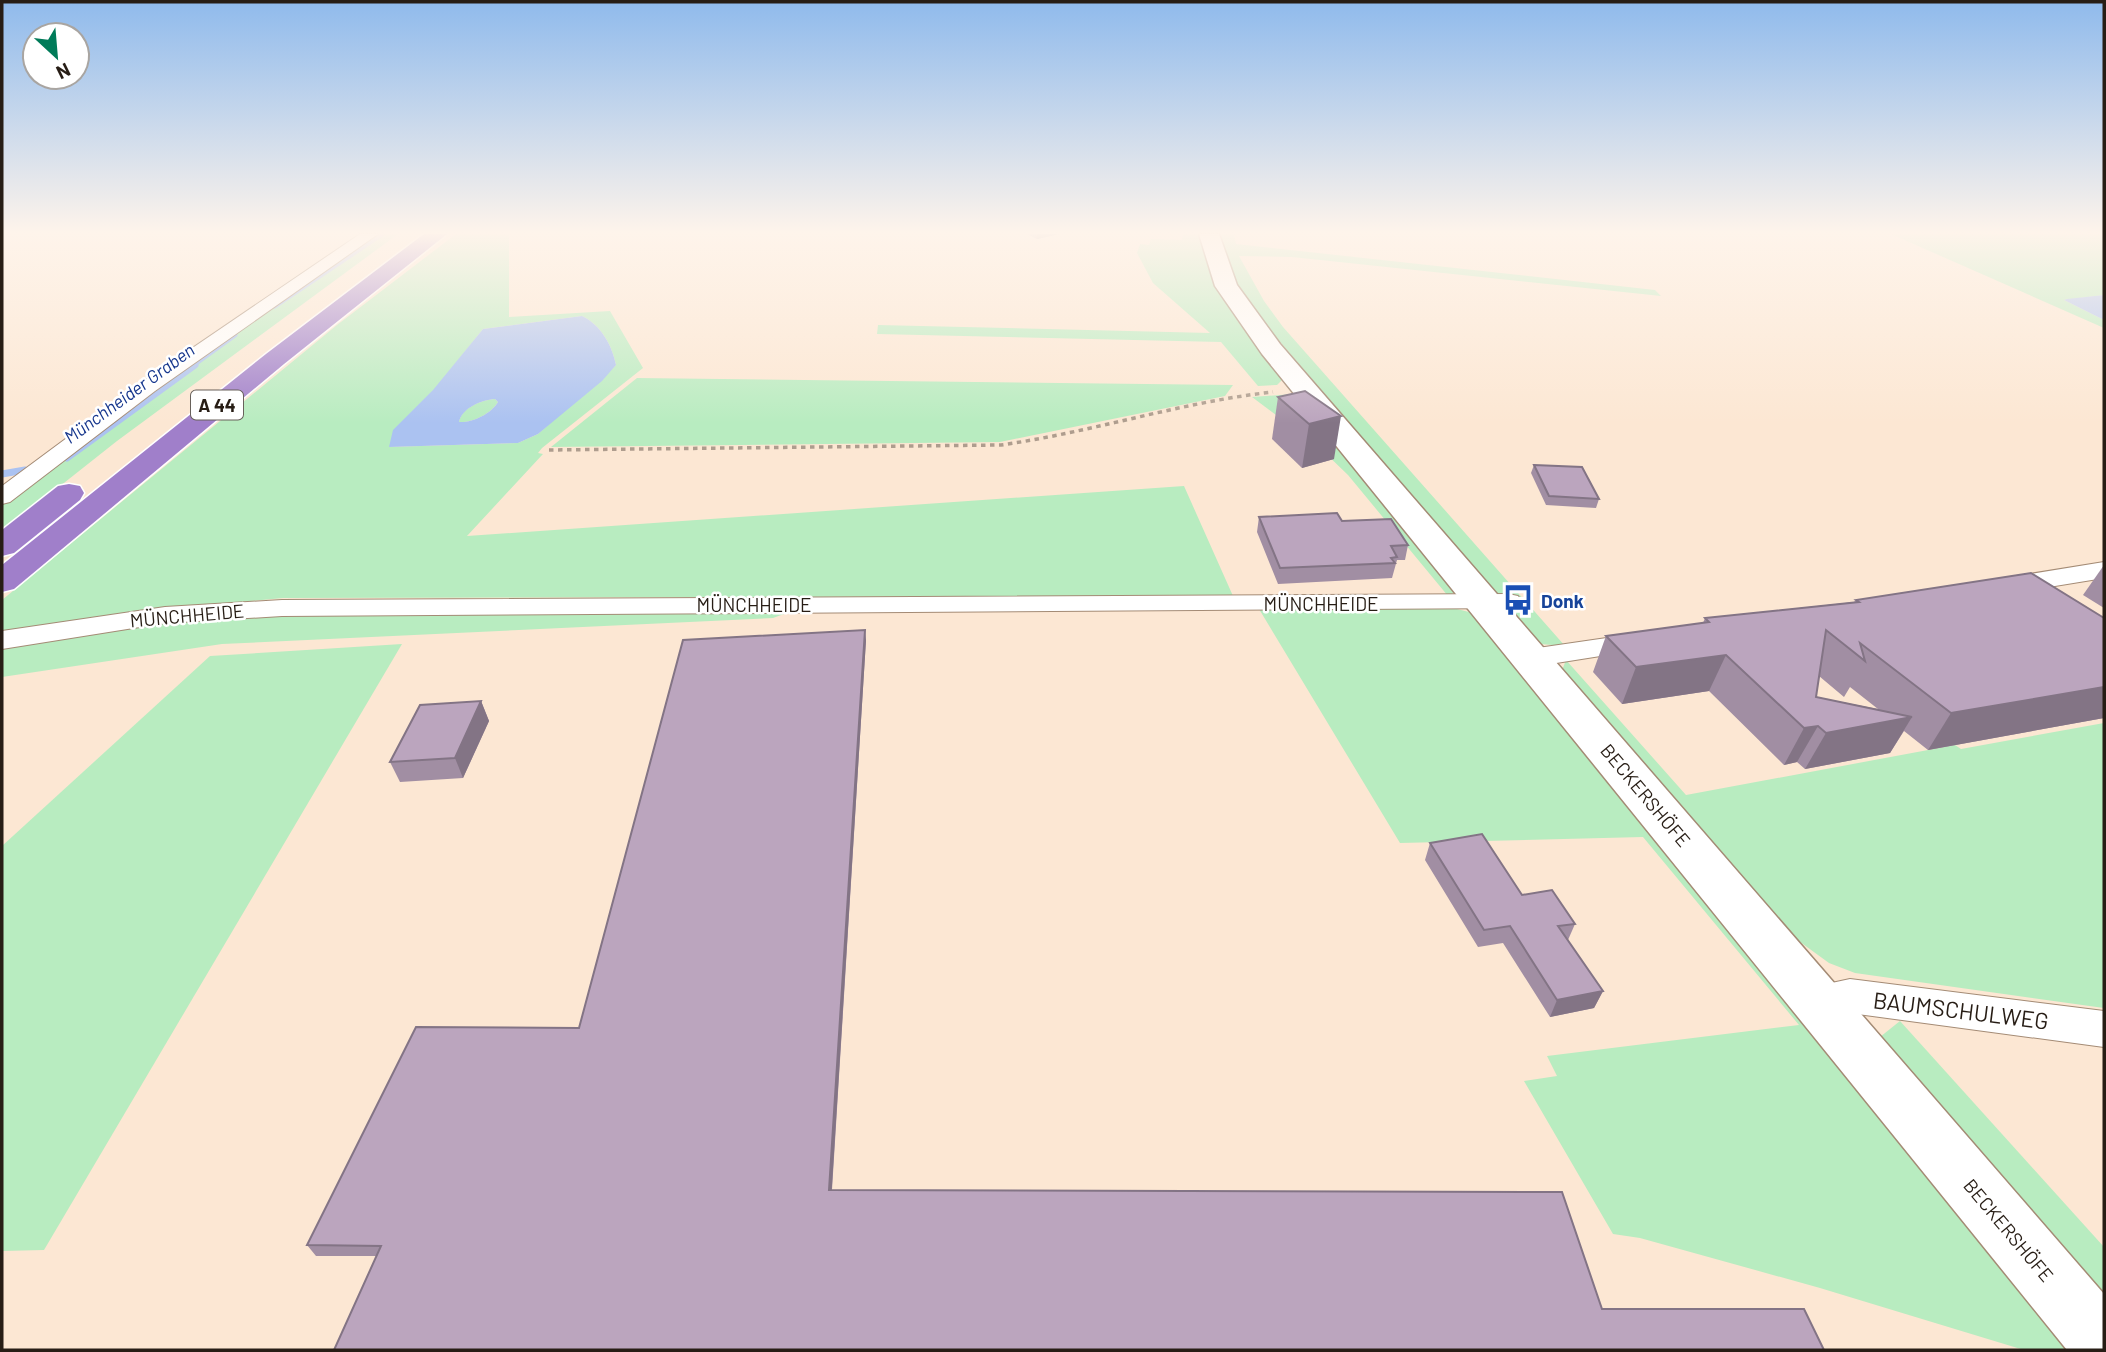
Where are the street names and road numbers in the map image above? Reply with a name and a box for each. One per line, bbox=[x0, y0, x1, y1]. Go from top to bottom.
road number: A 44 bbox=[191, 390, 243, 419]
street label: MÜNCHHEIDE bbox=[1264, 592, 1378, 615]
street label: MÜNCHHEIDE bbox=[697, 593, 811, 616]
street label: MÜNCHHEIDE bbox=[129, 599, 245, 631]
street label: BECKERSHÖFE bbox=[1596, 739, 1696, 851]
street label: BAUMSCHULWEG bbox=[1872, 985, 2050, 1035]
street label: BECKERSHÖFE bbox=[1959, 1174, 2059, 1286]

